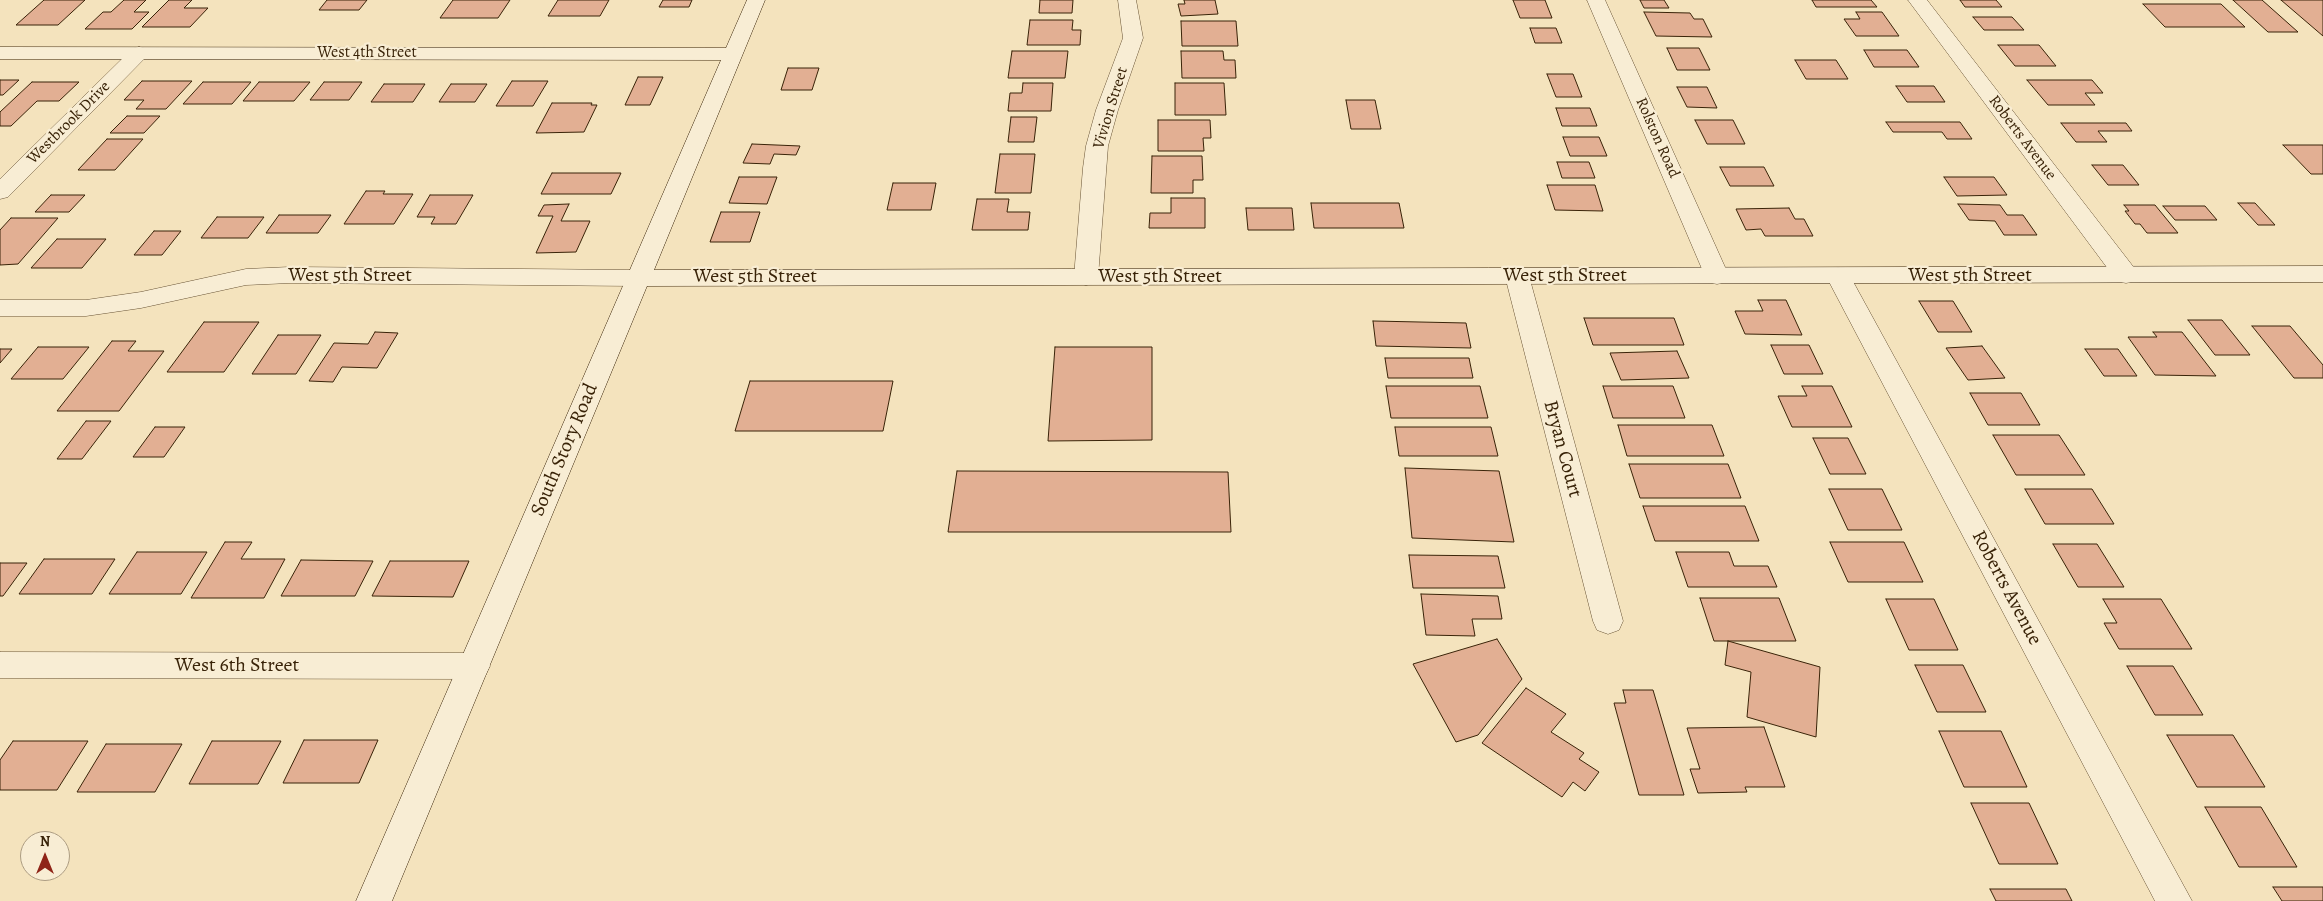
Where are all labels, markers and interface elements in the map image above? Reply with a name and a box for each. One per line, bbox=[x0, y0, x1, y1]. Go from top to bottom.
street label: West 4th Street bbox=[317, 43, 417, 63]
street label: Vivion Street bbox=[1089, 65, 1133, 151]
street label: Westbrook Drive bbox=[23, 77, 115, 169]
street label: Roberts Avenue bbox=[1984, 92, 2060, 184]
street label: Rolston Road bbox=[1631, 95, 1683, 181]
street label: West 5th Street bbox=[288, 264, 412, 288]
street label: West 5th Street bbox=[1503, 264, 1627, 288]
street label: West 5th Street bbox=[1908, 264, 2032, 288]
street label: West 5th Street bbox=[693, 265, 817, 289]
street label: West 5th Street bbox=[1098, 265, 1222, 289]
street label: South Story Road bbox=[526, 380, 604, 520]
street label: Bryan Court bbox=[1538, 398, 1586, 500]
street label: Roberts Avenue bbox=[1966, 527, 2046, 649]
street label: West 6th Street bbox=[175, 654, 299, 678]
north arrow bbox=[20, 831, 70, 881]
text: N bbox=[40, 832, 50, 851]

